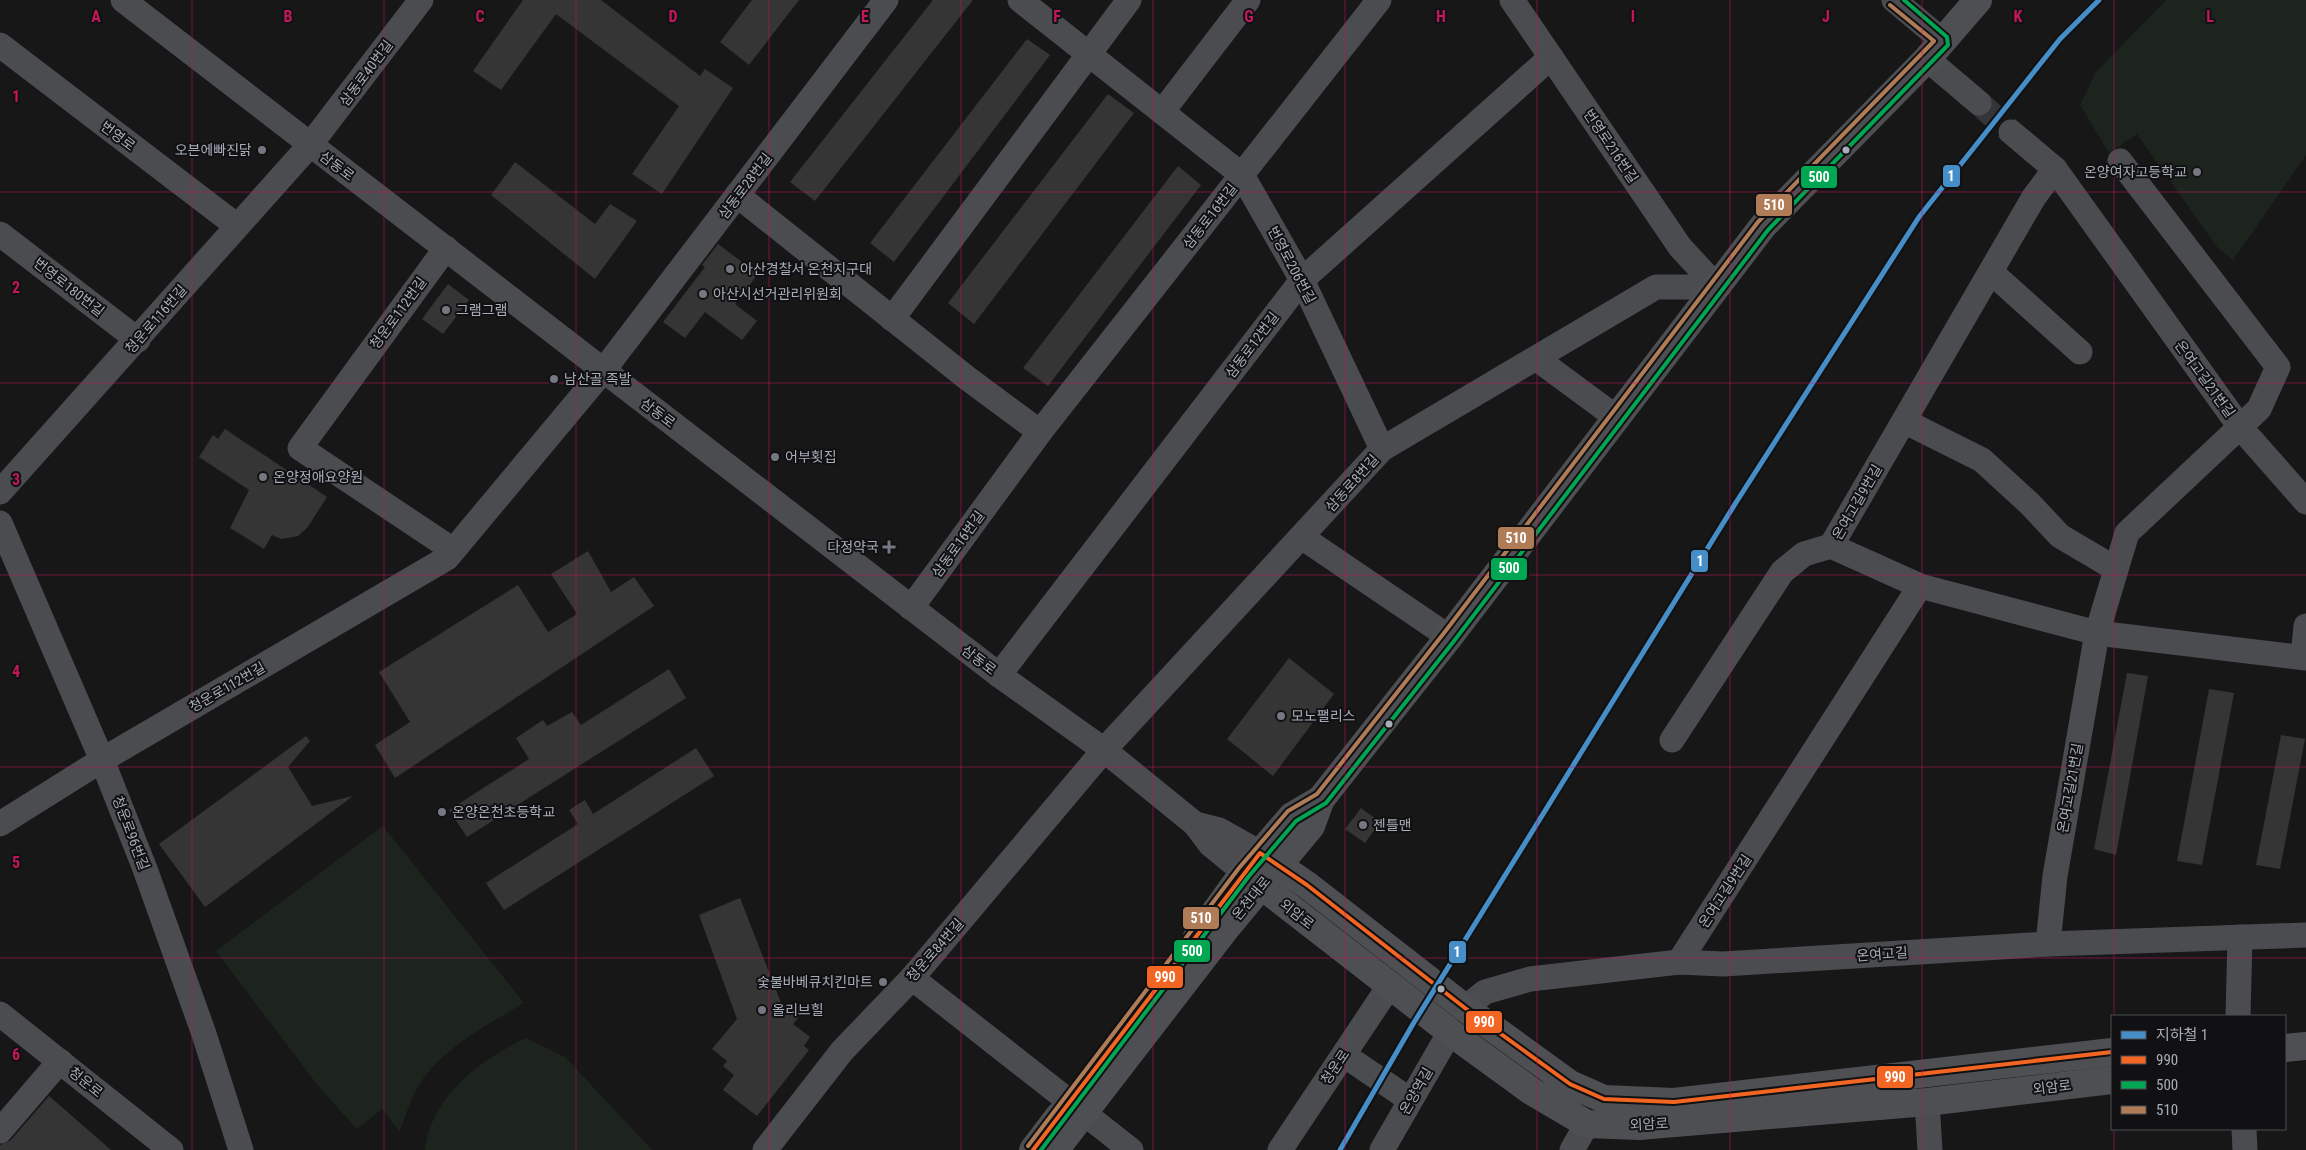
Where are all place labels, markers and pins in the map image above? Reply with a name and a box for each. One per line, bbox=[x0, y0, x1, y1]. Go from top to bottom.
place label: 오븐에빠진닭 bbox=[175, 142, 252, 158]
marker: 오븐에빠진닭 bbox=[256, 144, 268, 156]
unlabelled marker bbox=[1841, 145, 1851, 155]
place label: 온양여자고등학교 bbox=[2084, 164, 2187, 180]
marker: 온양여자고등학교 bbox=[2191, 166, 2203, 178]
place label: 아산경찰서 온천지구대 bbox=[740, 261, 872, 277]
marker: 아산경찰서 온천지구대 bbox=[724, 263, 736, 275]
place label: 아산시선거관리위원회 bbox=[713, 286, 842, 302]
marker: 아산시선거관리위원회 bbox=[697, 288, 709, 300]
place label: 그램그램 bbox=[456, 302, 508, 318]
marker: 그램그램 bbox=[440, 304, 452, 316]
place label: 남산골 족발 bbox=[564, 371, 632, 387]
marker: 남산골 족발 bbox=[548, 373, 560, 385]
place label: 어부횟집 bbox=[785, 449, 837, 465]
marker: 어부횟집 bbox=[769, 451, 781, 463]
place label: 온양정애요양원 bbox=[273, 469, 363, 485]
marker: 온양정애요양원 bbox=[257, 471, 269, 483]
place label: 다정약국 bbox=[827, 539, 879, 555]
marker: 다정약국 bbox=[883, 541, 895, 553]
place label: 모노팰리스 bbox=[1291, 708, 1356, 724]
marker: 모노팰리스 bbox=[1275, 710, 1287, 722]
unlabelled marker bbox=[1384, 719, 1394, 729]
place label: 온양온천초등학교 bbox=[452, 804, 555, 820]
marker: 온양온천초등학교 bbox=[436, 806, 448, 818]
place label: 젠틀맨 bbox=[1373, 817, 1412, 833]
marker: 젠틀맨 bbox=[1357, 819, 1369, 831]
place label: 숯불바베큐치킨마트 bbox=[757, 974, 873, 990]
marker: 숯불바베큐치킨마트 bbox=[877, 976, 889, 988]
unlabelled marker bbox=[1436, 984, 1446, 994]
place label: 올리브힐 bbox=[772, 1002, 824, 1018]
marker: 올리브힐 bbox=[756, 1004, 768, 1016]

